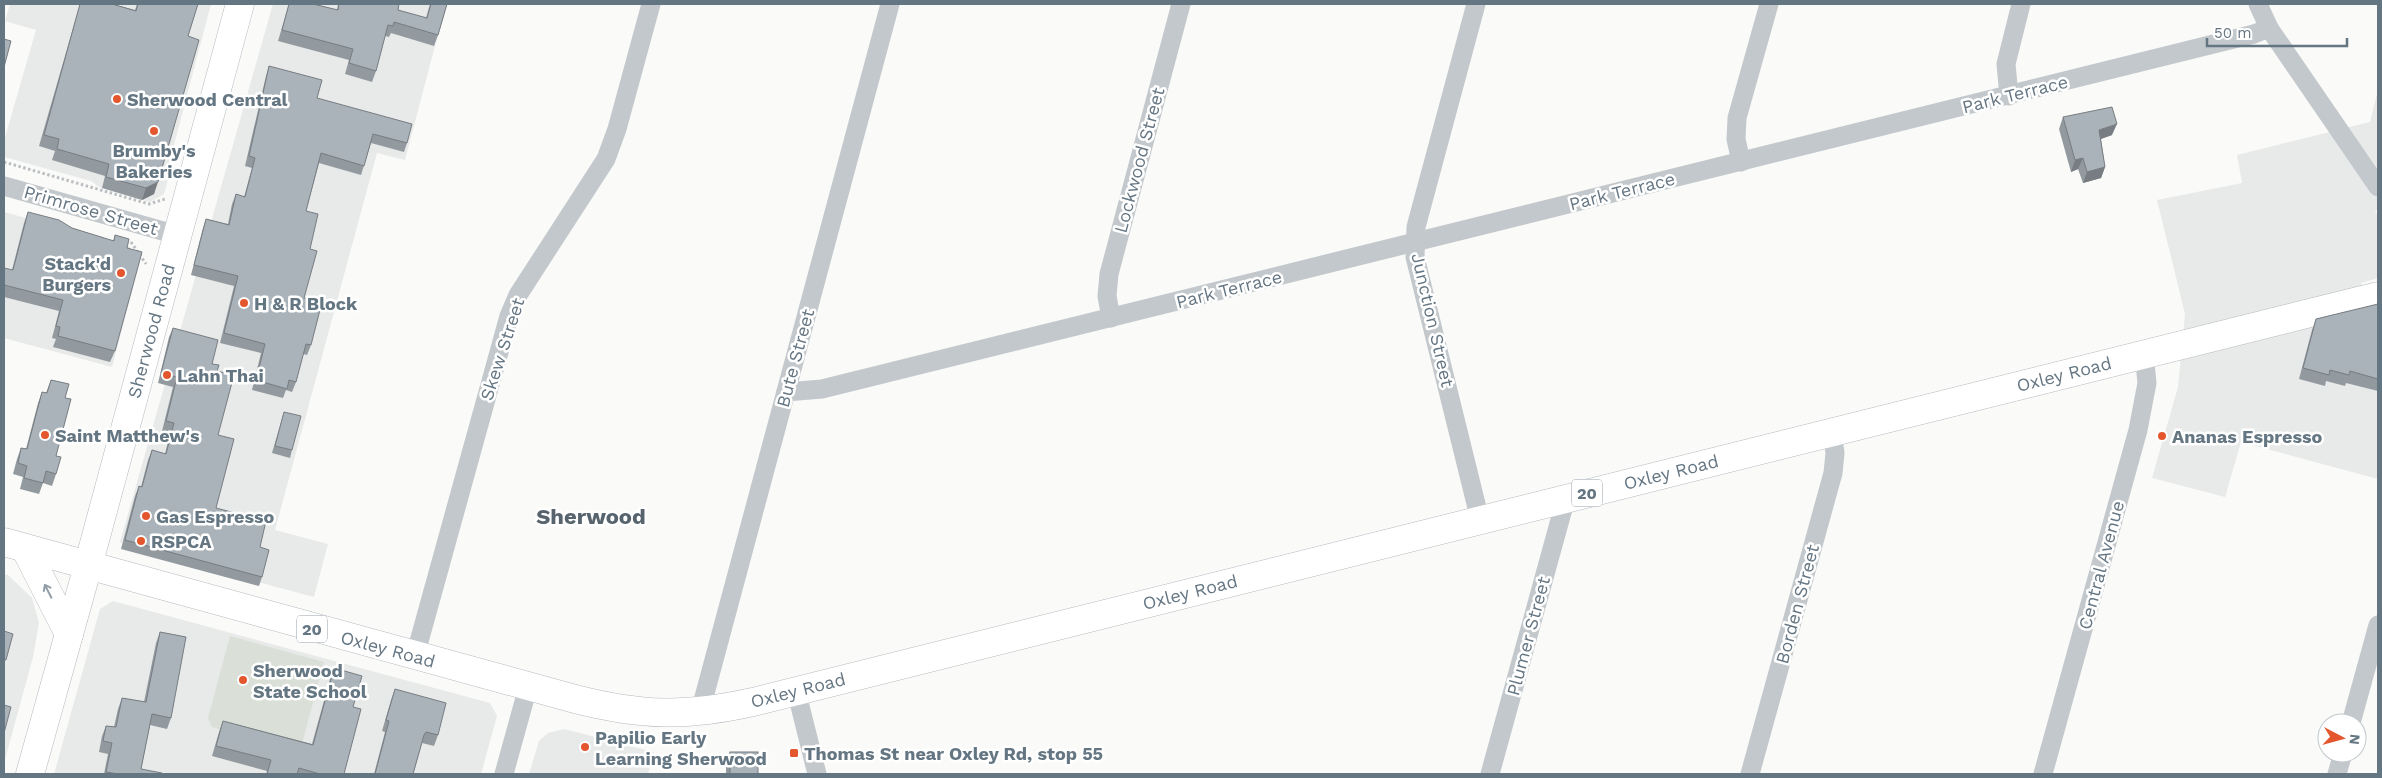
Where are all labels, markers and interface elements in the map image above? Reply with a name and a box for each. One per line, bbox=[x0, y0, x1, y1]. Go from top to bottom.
scale bar bbox=[2207, 15, 2347, 47]
text: 50 m bbox=[2214, 24, 2251, 42]
street label: Park Terrace bbox=[1960, 71, 2070, 117]
street label: Lockwood Street bbox=[1110, 85, 1169, 235]
place label: Sherwood Central bbox=[127, 89, 288, 110]
marker: Sherwood Central bbox=[111, 93, 123, 105]
marker: Brumby's Bakeries bbox=[148, 125, 160, 137]
place label: Brumby's Bakeries bbox=[112, 140, 196, 182]
street label: Park Terrace bbox=[1567, 168, 1677, 214]
street label: Primrose Street bbox=[22, 181, 161, 239]
street label: Junction Street bbox=[1407, 251, 1459, 390]
place label: Stack'd Burgers bbox=[42, 253, 111, 295]
street label: Sherwood Road bbox=[123, 262, 179, 400]
street label: Park Terrace bbox=[1174, 266, 1284, 312]
marker: Stack'd Burgers bbox=[115, 267, 127, 279]
place label: H & R Block bbox=[254, 293, 358, 314]
street label: Skew Street bbox=[476, 295, 529, 403]
marker: H & R Block bbox=[238, 297, 250, 309]
street label: Bute Street bbox=[772, 306, 818, 410]
street label: Oxley Road bbox=[2014, 352, 2114, 396]
place label: Lahn Thai bbox=[177, 365, 264, 386]
marker: Lahn Thai bbox=[161, 369, 173, 381]
place label: Saint Matthew's bbox=[55, 425, 200, 446]
place label: Ananas Espresso bbox=[2172, 426, 2323, 447]
marker: Saint Matthew's bbox=[39, 429, 51, 441]
marker: Ananas Espresso bbox=[2156, 430, 2168, 442]
street label: Oxley Road bbox=[1621, 450, 1721, 494]
road number: 20 bbox=[1572, 479, 1602, 506]
street label: Central Avenue bbox=[2074, 498, 2128, 632]
district label: Sherwood bbox=[536, 504, 646, 529]
place label: Gas Espresso bbox=[156, 506, 275, 527]
marker: Gas Espresso bbox=[140, 510, 152, 522]
place label: RSPCA bbox=[151, 531, 212, 552]
marker: RSPCA bbox=[135, 535, 147, 547]
street label: Borden Street bbox=[1771, 542, 1823, 666]
street label: Oxley Road bbox=[1140, 570, 1240, 614]
street label: Plumer Street bbox=[1502, 574, 1554, 698]
one-way arrow bbox=[43, 583, 53, 598]
road number: 20 bbox=[297, 616, 327, 642]
street label: Oxley Road bbox=[338, 626, 438, 672]
place label: Sherwood State School bbox=[253, 660, 367, 702]
street label: Oxley Road bbox=[748, 668, 848, 712]
marker: Sherwood State School bbox=[237, 674, 249, 686]
north arrow bbox=[2317, 713, 2367, 763]
place label: Papilio Early Learning Sherwood bbox=[595, 727, 767, 769]
text: N bbox=[2346, 733, 2363, 745]
marker: Papilio Early Learning Sherwood bbox=[579, 741, 591, 753]
place label: Thomas St near Oxley Rd, stop 55 bbox=[804, 743, 1103, 764]
marker: Thomas St near Oxley Rd, stop 55 bbox=[788, 747, 800, 759]

